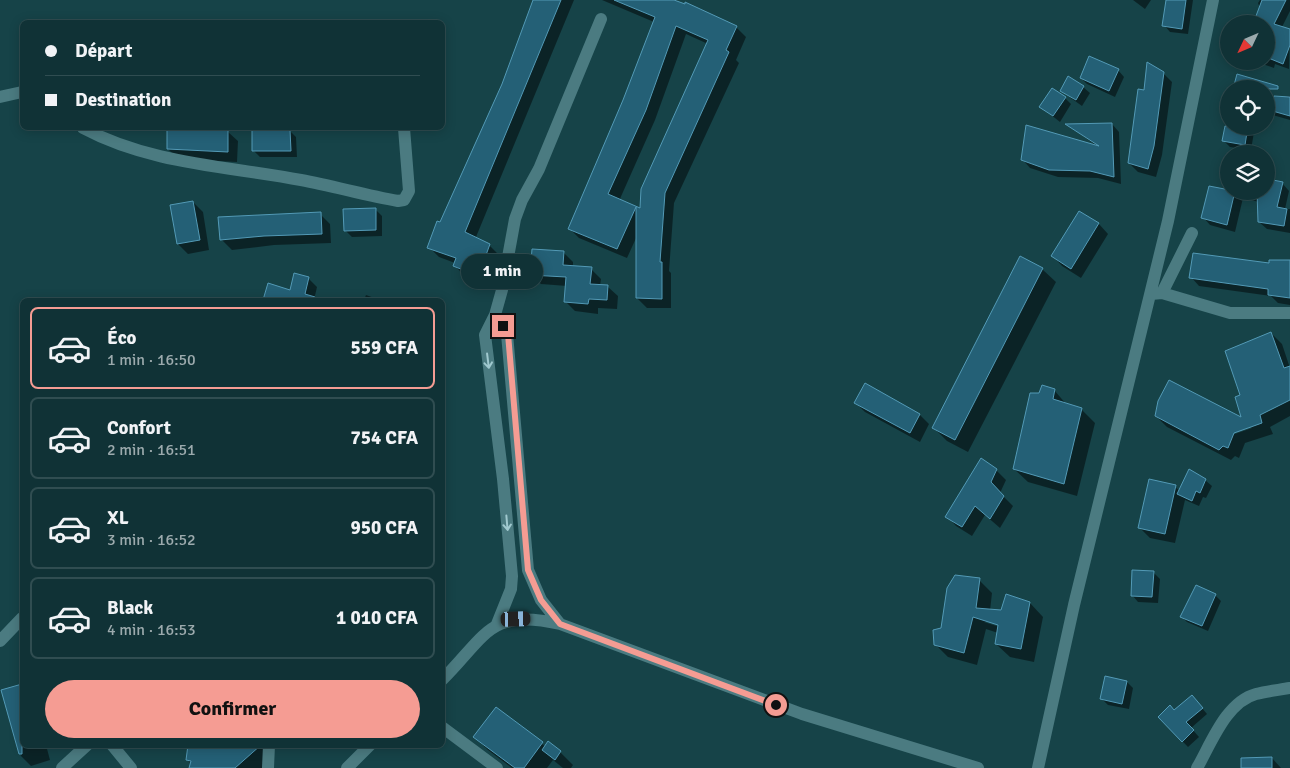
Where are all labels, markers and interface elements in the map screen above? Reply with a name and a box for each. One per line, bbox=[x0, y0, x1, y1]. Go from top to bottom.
north arrow bbox=[1220, 15, 1275, 70]
map controls bbox=[1220, 15, 1275, 200]
text: Départ bbox=[75, 39, 132, 63]
button: locate bbox=[1220, 80, 1275, 135]
text: Destination bbox=[75, 88, 171, 112]
button: layers bbox=[1220, 145, 1275, 200]
callout: 1 min bbox=[462, 254, 544, 288]
text: 1 min bbox=[483, 261, 521, 281]
route end bbox=[492, 315, 514, 337]
icon: car bbox=[47, 326, 92, 371]
text: Éco bbox=[107, 326, 137, 350]
text: 559 CFA bbox=[350, 336, 418, 360]
text: 1 min · 16:50 bbox=[107, 350, 196, 370]
one-way arrow bbox=[483, 353, 493, 369]
icon: car bbox=[47, 416, 92, 461]
text: Confort bbox=[107, 416, 171, 440]
text: 754 CFA bbox=[350, 426, 418, 450]
text: 2 min · 16:51 bbox=[107, 440, 196, 460]
icon: car bbox=[47, 506, 92, 551]
text: XL bbox=[107, 506, 129, 530]
one-way arrow bbox=[503, 514, 512, 530]
text: 950 CFA bbox=[350, 516, 418, 540]
text: 3 min · 16:52 bbox=[107, 530, 196, 550]
icon: car bbox=[47, 596, 92, 641]
text: Black bbox=[107, 596, 153, 620]
text: 1 010 CFA bbox=[336, 606, 418, 630]
car bbox=[500, 611, 531, 627]
text: 4 min · 16:53 bbox=[107, 620, 196, 640]
button: Confirmer bbox=[45, 680, 420, 738]
route start bbox=[765, 694, 787, 716]

